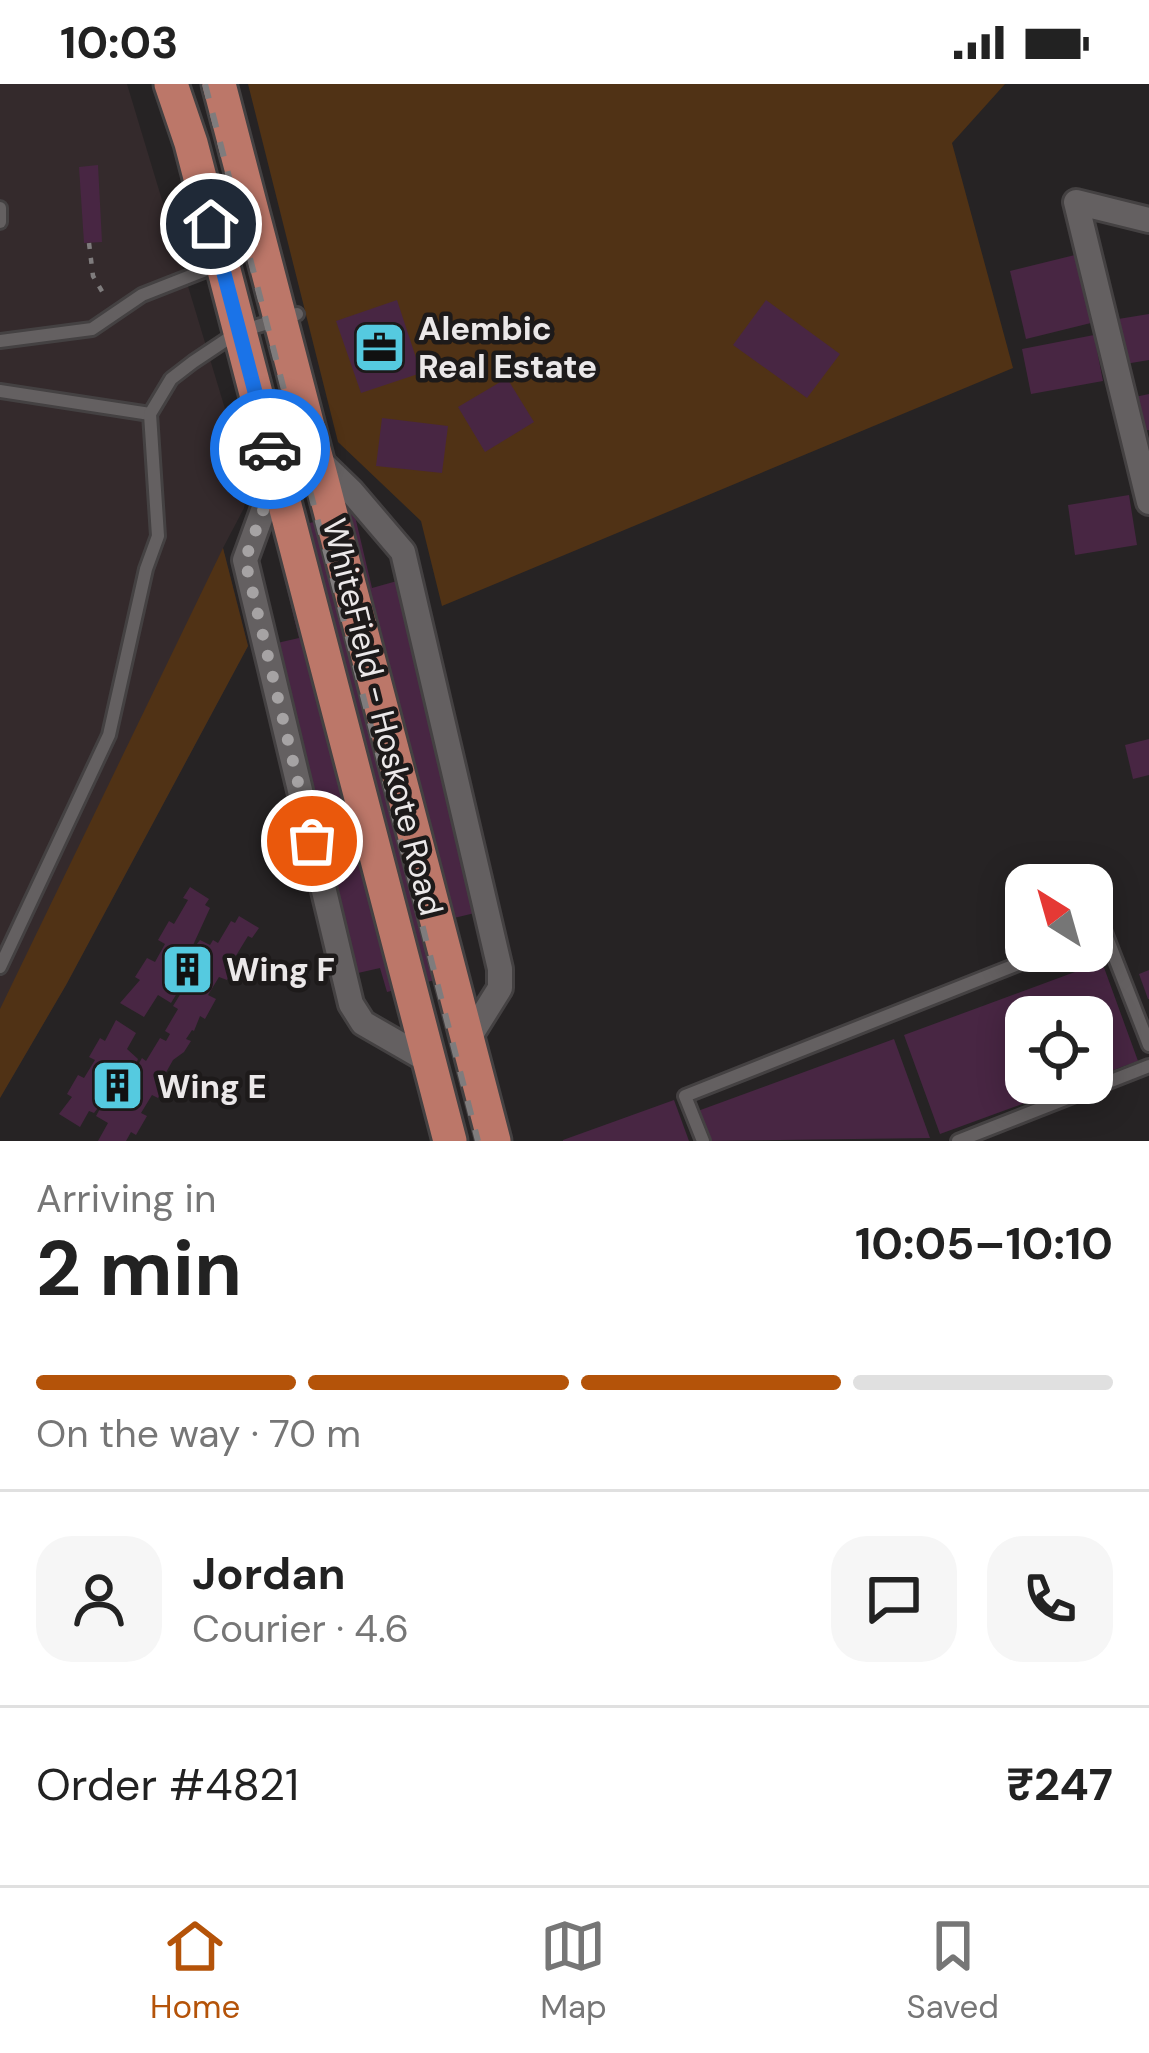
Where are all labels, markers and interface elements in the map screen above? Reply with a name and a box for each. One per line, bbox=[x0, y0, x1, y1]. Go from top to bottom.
text: 10:03 bbox=[60, 13, 178, 72]
pin bbox=[160, 173, 262, 275]
icon: home bbox=[178, 191, 244, 257]
place label: Alembic Real Estate bbox=[418, 307, 597, 388]
office icon: Alembic Real Estate bbox=[351, 319, 407, 375]
courier bbox=[210, 389, 330, 509]
icon: car bbox=[237, 416, 303, 482]
street label: WhiteField - Hoskote Road bbox=[313, 514, 453, 920]
pin bbox=[261, 790, 363, 892]
icon: bag bbox=[279, 808, 345, 874]
north arrow bbox=[1005, 864, 1113, 972]
map controls bbox=[1005, 864, 1113, 1104]
building icon: Wing F bbox=[159, 941, 215, 997]
place label: Wing F bbox=[226, 948, 335, 991]
button: locate bbox=[1005, 996, 1113, 1104]
building icon: Wing E bbox=[90, 1058, 146, 1114]
place label: Wing E bbox=[157, 1065, 267, 1108]
text: Arriving in bbox=[36, 1173, 216, 1224]
text: 10:05–10:10 bbox=[855, 1214, 1113, 1273]
text: 2 min bbox=[36, 1218, 242, 1319]
text: On the way · 70 m bbox=[36, 1408, 361, 1459]
button: person bbox=[36, 1536, 162, 1662]
button: chat bbox=[831, 1536, 957, 1662]
button: phone bbox=[987, 1536, 1113, 1662]
text: Jordan bbox=[192, 1544, 345, 1603]
text: Courier · 4.6 bbox=[192, 1603, 409, 1654]
text: Order #4821 bbox=[36, 1755, 299, 1814]
text: ₹247 bbox=[1006, 1755, 1113, 1814]
tab: Home bbox=[150, 1913, 240, 2028]
tab: Map bbox=[540, 1913, 607, 2028]
tab: Saved bbox=[907, 1913, 999, 2028]

